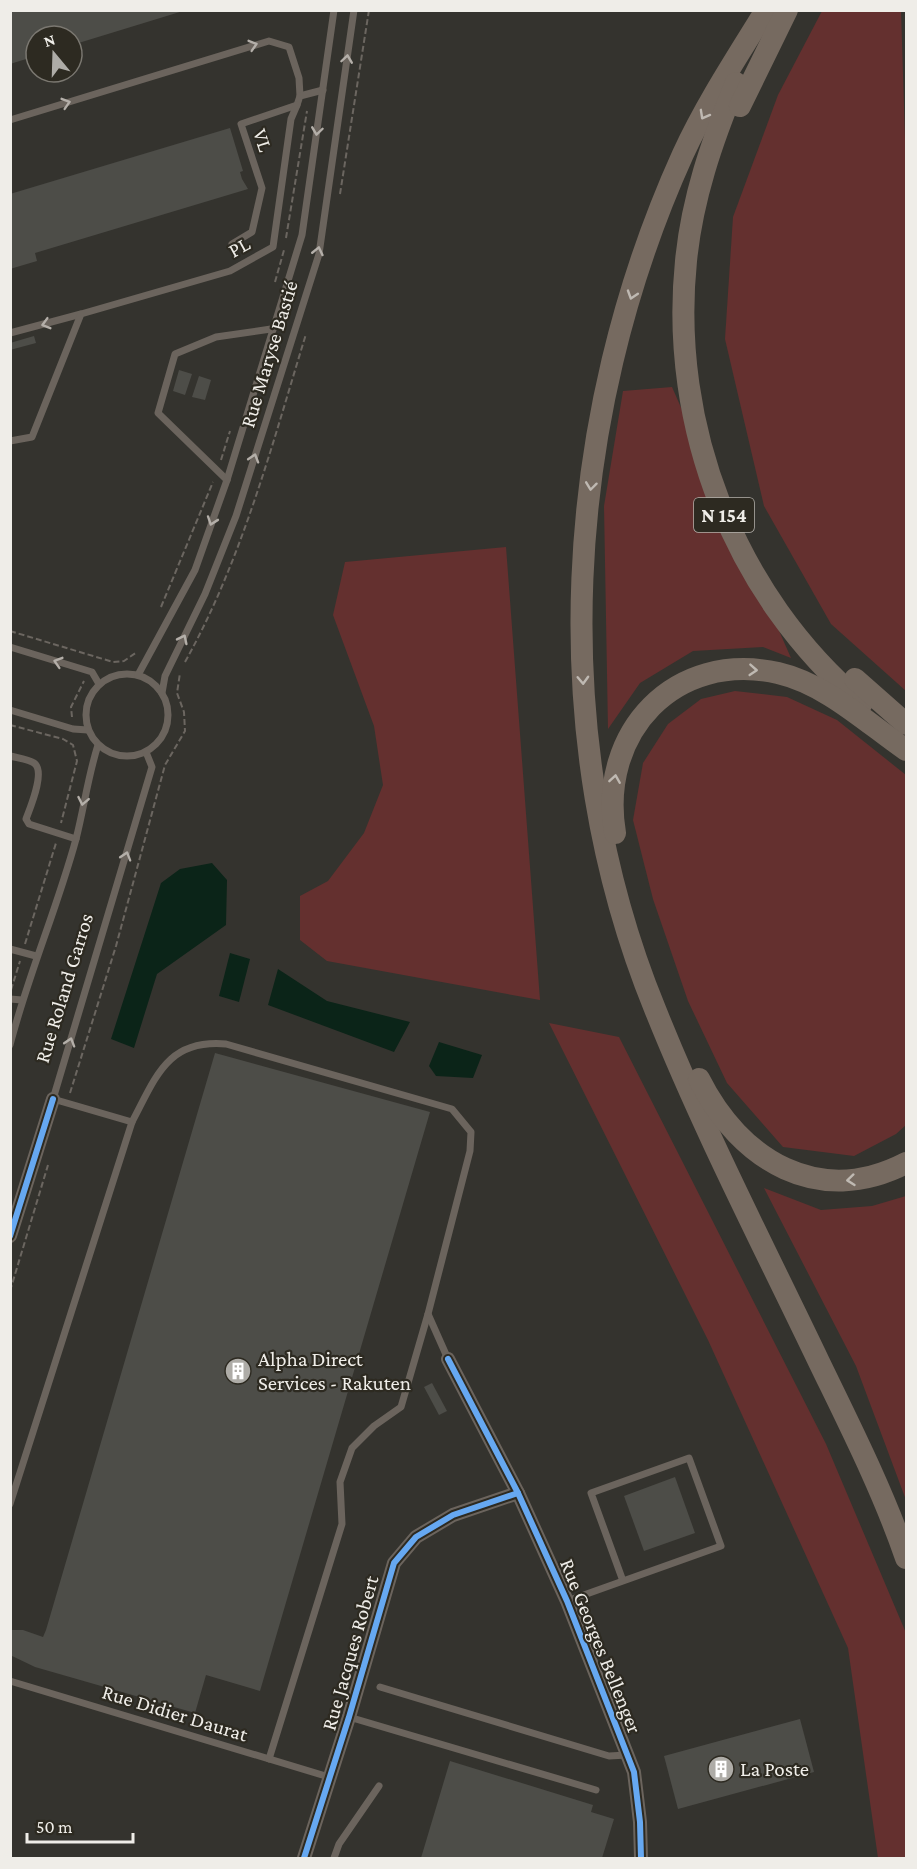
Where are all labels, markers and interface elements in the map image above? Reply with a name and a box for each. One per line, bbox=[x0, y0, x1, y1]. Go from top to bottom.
north arrow bbox=[24, 24, 84, 84]
text: N bbox=[41, 30, 57, 50]
one-way arrow bbox=[247, 40, 258, 52]
one-way arrow bbox=[341, 54, 353, 63]
one-way arrow bbox=[61, 98, 71, 110]
one-way arrow bbox=[700, 109, 711, 119]
street label: VL bbox=[248, 126, 278, 155]
one-way arrow bbox=[311, 126, 323, 135]
street label: PL bbox=[224, 231, 254, 263]
one-way arrow bbox=[311, 247, 324, 257]
street label: Rue Maryse Bastié bbox=[235, 278, 303, 430]
one-way arrow bbox=[626, 289, 639, 300]
one-way arrow bbox=[41, 316, 51, 329]
one-way arrow bbox=[247, 453, 259, 464]
one-way arrow bbox=[585, 481, 597, 490]
road number: N 154 bbox=[694, 498, 754, 532]
one-way arrow bbox=[207, 515, 220, 526]
one-way arrow bbox=[176, 634, 187, 645]
one-way arrow bbox=[53, 657, 64, 669]
one-way arrow bbox=[748, 663, 757, 676]
one-way arrow bbox=[577, 676, 590, 685]
one-way arrow bbox=[608, 774, 620, 784]
one-way arrow bbox=[77, 796, 90, 806]
one-way arrow bbox=[119, 851, 131, 862]
street label: Rue Roland Garros bbox=[30, 910, 98, 1066]
one-way arrow bbox=[63, 1038, 75, 1048]
one-way arrow bbox=[847, 1174, 856, 1186]
place label: Alpha Direct Services - Rakuten bbox=[258, 1347, 411, 1395]
building icon: Alpha Direct Services - Rakuten bbox=[223, 1356, 253, 1386]
street label: Rue Georges Bellenger bbox=[555, 1555, 647, 1737]
street label: Rue Jacques Robert bbox=[316, 1572, 384, 1733]
street label: Rue Didier Daurat bbox=[99, 1679, 252, 1747]
building icon: La Poste bbox=[706, 1754, 736, 1784]
place label: La Poste bbox=[740, 1757, 809, 1781]
scale bar bbox=[27, 1806, 134, 1844]
text: 50 m bbox=[36, 1817, 73, 1837]

